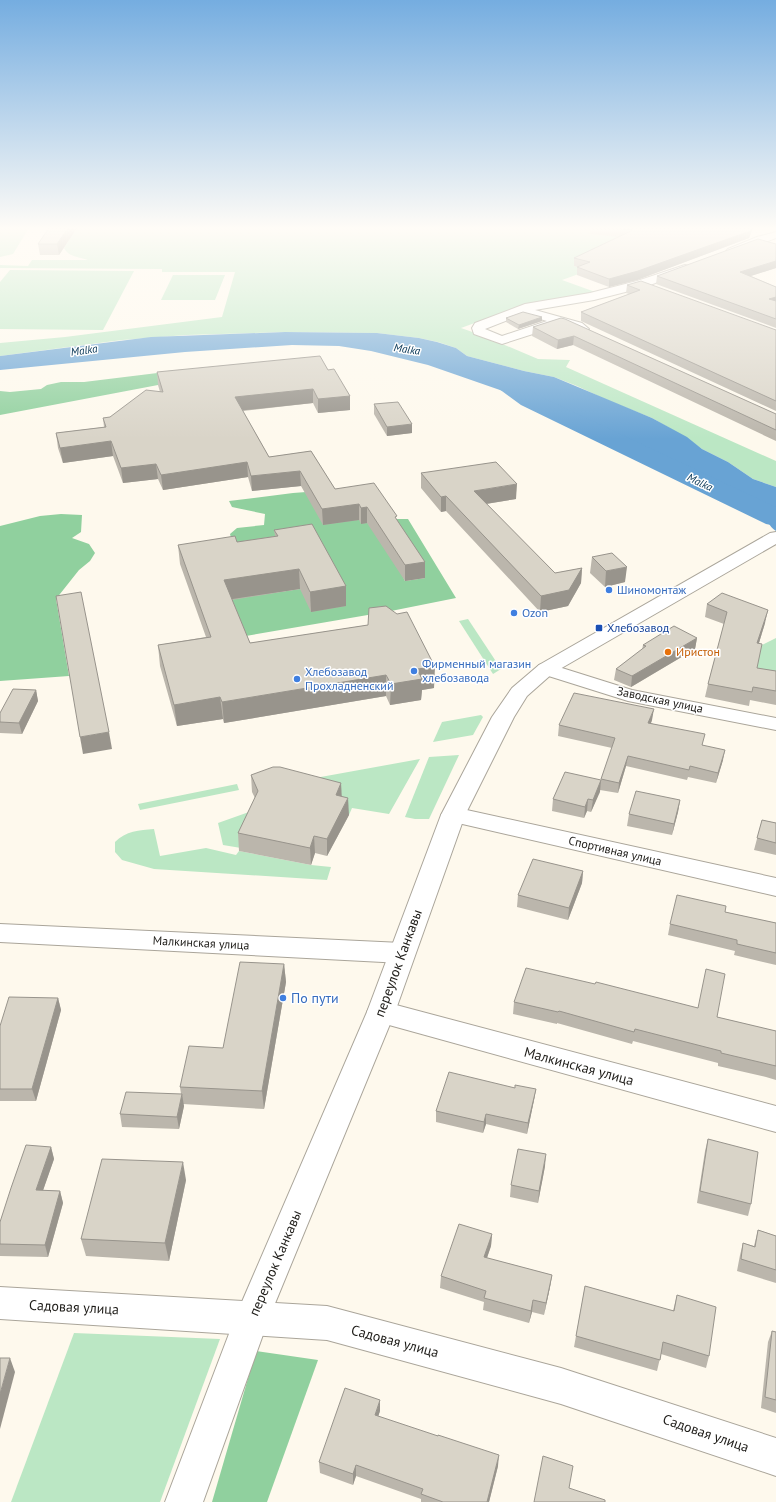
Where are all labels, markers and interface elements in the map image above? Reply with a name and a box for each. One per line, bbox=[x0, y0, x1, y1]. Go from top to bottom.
water label: Malka bbox=[393, 340, 422, 358]
water label: Malka bbox=[70, 341, 99, 359]
water label: Malka bbox=[685, 470, 716, 494]
place label: Шиномонтаж bbox=[617, 582, 686, 597]
marker: Шиномонтаж bbox=[604, 585, 614, 595]
place label: Ozon bbox=[522, 605, 548, 620]
marker: Ozon bbox=[509, 608, 519, 618]
place label: Хлебозавод bbox=[607, 620, 670, 635]
marker: Хлебозавод bbox=[594, 623, 604, 633]
place label: Иристон bbox=[676, 644, 720, 659]
marker: Иристон bbox=[663, 647, 673, 657]
place label: Фирменный магазин хлебозавода bbox=[422, 656, 531, 685]
place label: Хлебозавод Прохладненский bbox=[305, 664, 393, 693]
marker: Фирменный магазин хлебозавода bbox=[409, 666, 419, 676]
marker: Хлебозавод Прохладненский bbox=[292, 674, 302, 684]
street label: Заводская улица bbox=[616, 683, 705, 716]
street label: Спортивная улица bbox=[567, 832, 663, 869]
street label: переулок Канкавы bbox=[370, 907, 426, 1019]
street label: Малкинская улица bbox=[152, 932, 250, 953]
place label: По пути bbox=[291, 989, 339, 1007]
marker: По пути bbox=[278, 993, 288, 1003]
street label: Малкинская улица bbox=[522, 1043, 636, 1089]
street label: переулок Канкавы bbox=[245, 1207, 305, 1319]
street label: Садовая улица bbox=[29, 1296, 119, 1318]
street label: Садовая улица bbox=[349, 1321, 441, 1361]
street label: Садовая улица bbox=[661, 1410, 752, 1456]

